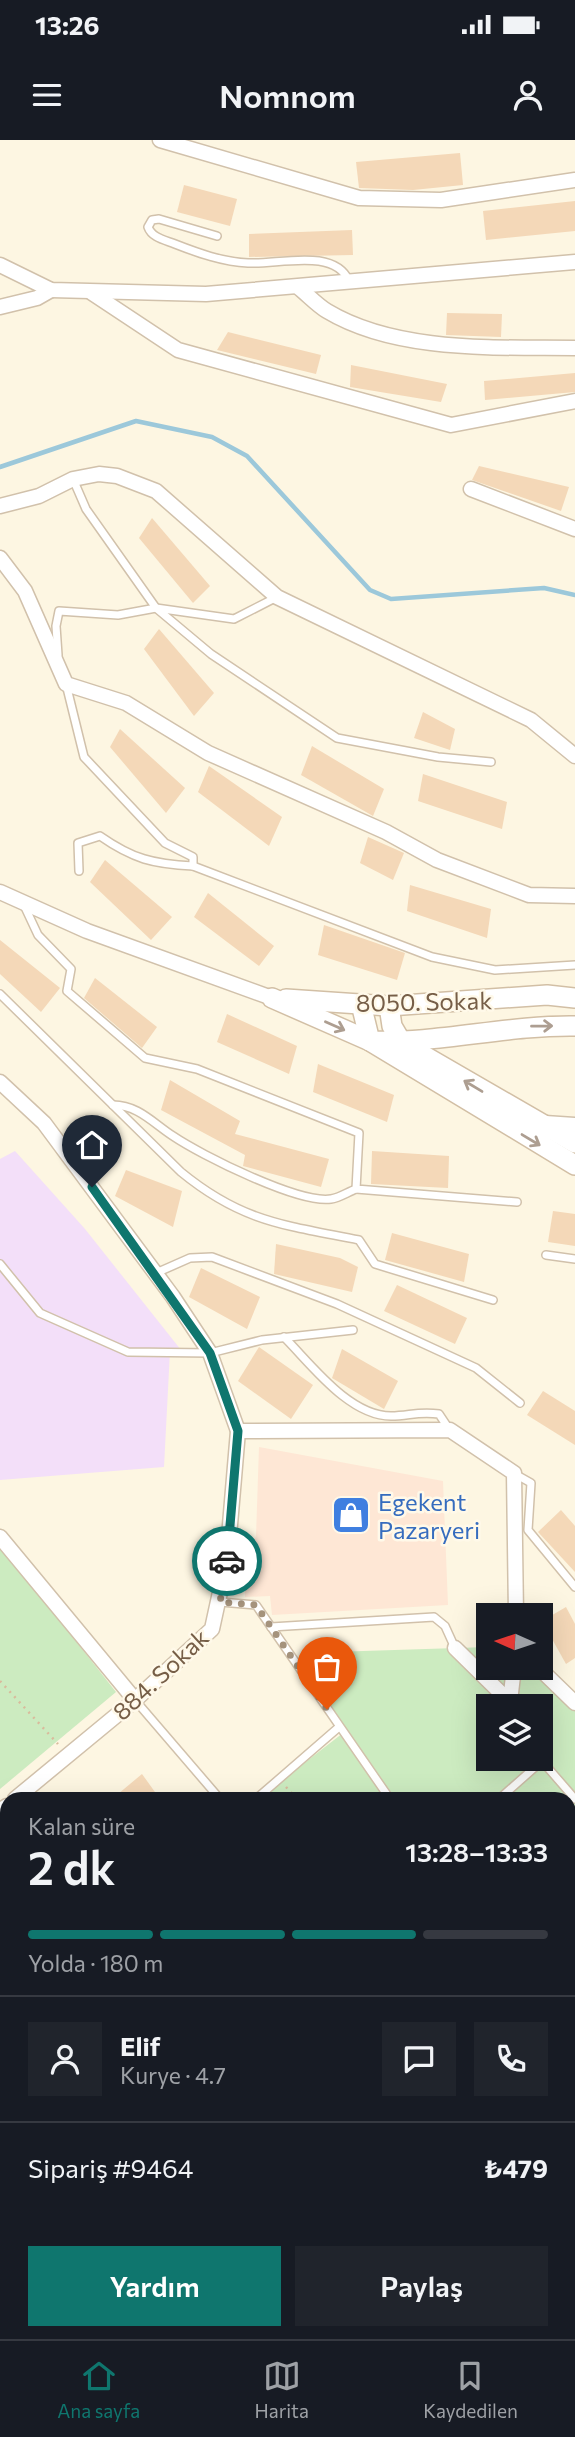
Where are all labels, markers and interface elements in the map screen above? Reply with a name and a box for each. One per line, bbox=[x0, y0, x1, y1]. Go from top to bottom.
text: 13:26 bbox=[35, 9, 99, 40]
text: Nomnom bbox=[219, 75, 356, 115]
icon: menu bbox=[28, 76, 66, 114]
icon: person bbox=[509, 76, 547, 114]
street label: 8050. Sokak bbox=[355, 985, 493, 1017]
one-way arrow bbox=[531, 1019, 554, 1033]
one-way arrow bbox=[324, 1020, 345, 1033]
one-way arrow bbox=[463, 1078, 483, 1092]
pin bbox=[62, 1115, 122, 1187]
icon: home bbox=[73, 1126, 111, 1164]
one-way arrow bbox=[520, 1134, 541, 1147]
place label: Egekent Pazaryeri bbox=[378, 1487, 480, 1544]
shop icon: Egekent Pazaryeri bbox=[330, 1494, 372, 1536]
courier bbox=[192, 1526, 262, 1596]
icon: car bbox=[208, 1542, 246, 1580]
north arrow bbox=[476, 1603, 553, 1680]
map controls bbox=[476, 1603, 553, 1771]
street label: 884. Sokak bbox=[106, 1622, 214, 1726]
pin bbox=[297, 1637, 357, 1709]
icon: bag bbox=[308, 1648, 346, 1686]
button: layers bbox=[476, 1694, 553, 1771]
text: Kalan süre bbox=[28, 1812, 135, 1840]
text: 13:28–13:33 bbox=[405, 1836, 548, 1867]
text: 2 dk bbox=[28, 1838, 115, 1894]
text: Yolda · 180 m bbox=[28, 1949, 163, 1977]
button: person bbox=[28, 2022, 102, 2096]
button: chat bbox=[382, 2022, 456, 2096]
button: phone bbox=[474, 2022, 548, 2096]
text: Elif bbox=[120, 2030, 160, 2061]
text: Kurye · 4.7 bbox=[120, 2061, 226, 2089]
text: Sipariş #9464 bbox=[28, 2152, 193, 2183]
text: ₺479 bbox=[484, 2152, 548, 2183]
button: Yardım bbox=[28, 2246, 281, 2326]
button: Paylaş bbox=[295, 2246, 548, 2326]
tab: Ana sayfa bbox=[57, 2357, 140, 2422]
tab: Harita bbox=[254, 2357, 309, 2422]
tab: Kaydedilen bbox=[423, 2357, 518, 2422]

